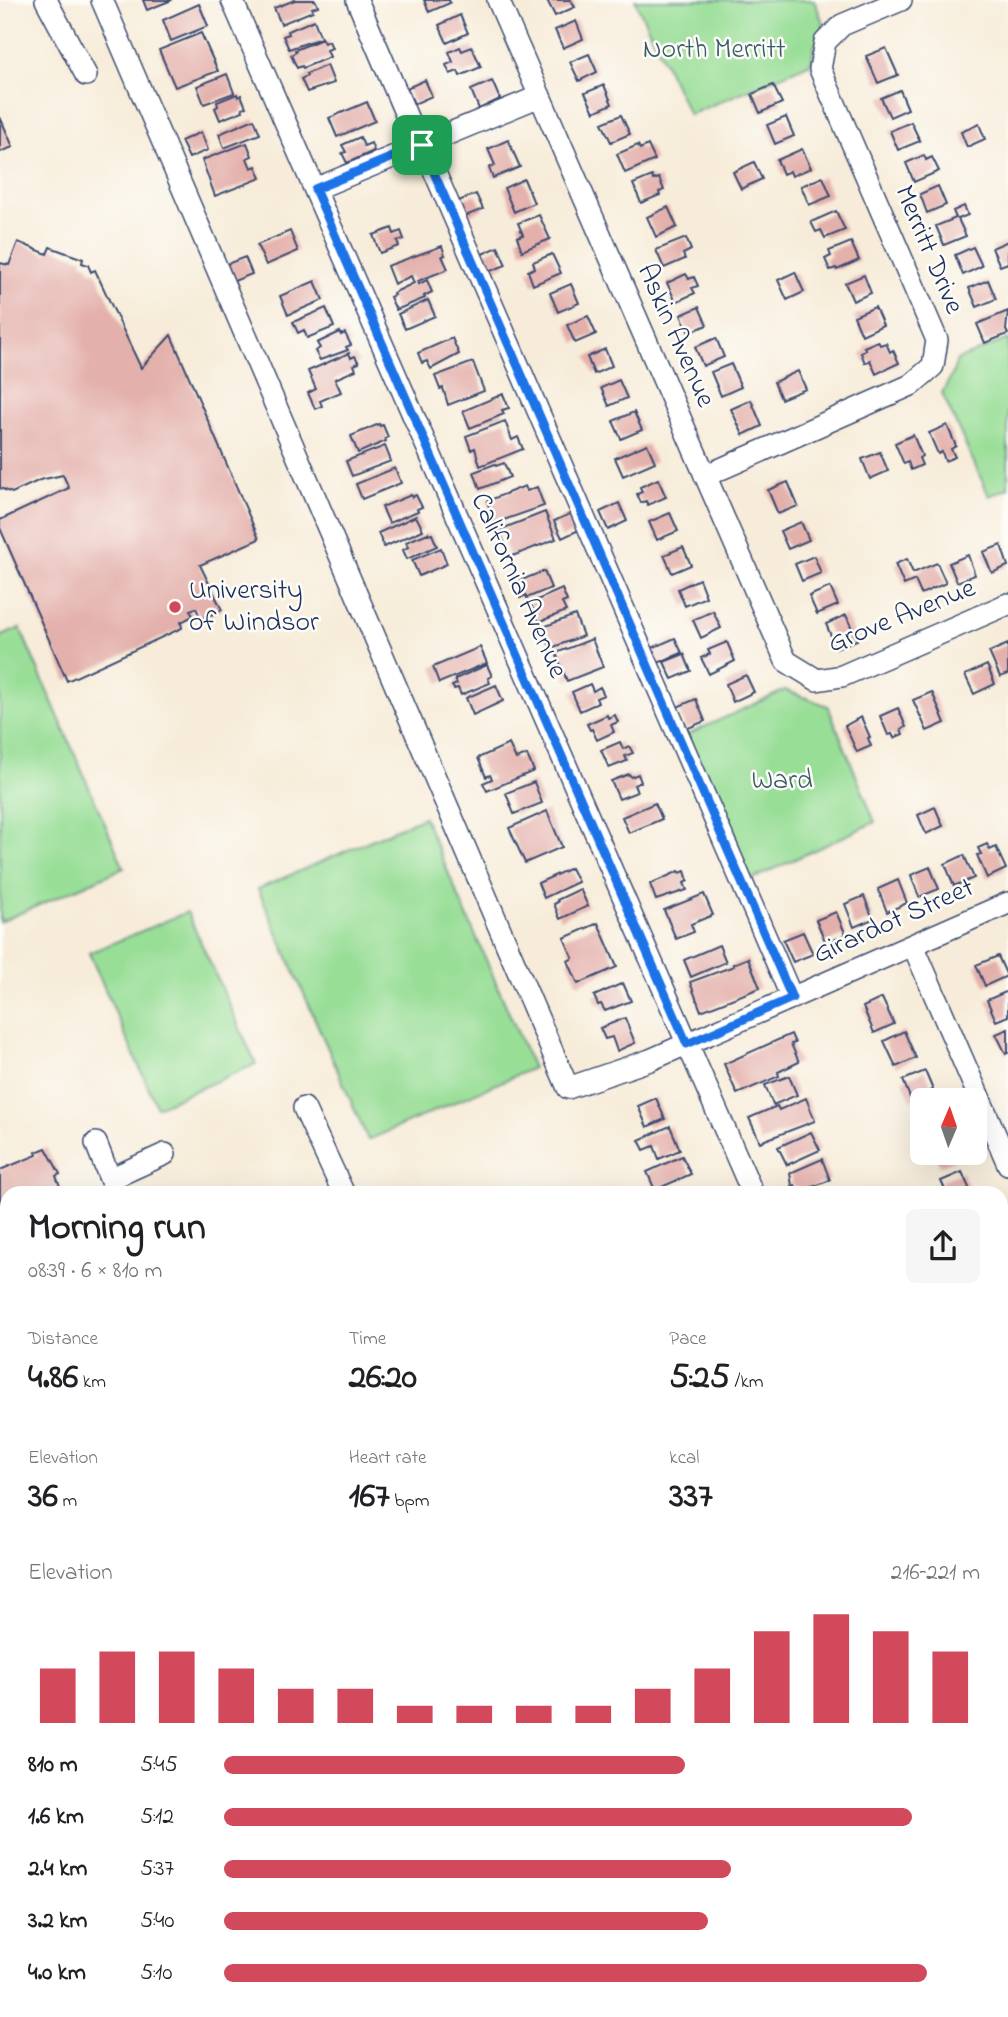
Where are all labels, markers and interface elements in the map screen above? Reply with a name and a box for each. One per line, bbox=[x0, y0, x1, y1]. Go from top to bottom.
park label: North Merritt bbox=[643, 30, 785, 71]
pin bbox=[392, 115, 452, 175]
icon: arrive bbox=[403, 126, 441, 164]
street label: Merritt Drive bbox=[883, 179, 974, 321]
street label: Askin Avenue bbox=[625, 258, 725, 415]
street label: California Avenue bbox=[459, 487, 577, 686]
street label: Grove Avenue bbox=[822, 569, 982, 665]
place label: University of Windsor bbox=[189, 571, 319, 644]
marker: University of Windsor bbox=[167, 599, 183, 615]
park label: Ward bbox=[751, 761, 813, 802]
street label: Girardot Street bbox=[807, 868, 981, 976]
north arrow bbox=[910, 1088, 987, 1166]
map controls bbox=[910, 1088, 987, 1165]
text: Morning run bbox=[28, 1201, 206, 1257]
button: share bbox=[906, 1209, 980, 1283]
text: 08:39 · 6 × 810 m bbox=[28, 1255, 162, 1288]
text: Distance bbox=[28, 1326, 98, 1353]
text: Time bbox=[349, 1326, 386, 1353]
text: Pace bbox=[669, 1326, 706, 1353]
text: 4.86 bbox=[28, 1353, 78, 1404]
text: 26:20 bbox=[349, 1353, 417, 1404]
text: 5:25 bbox=[669, 1353, 730, 1404]
text: km bbox=[78, 1369, 106, 1396]
text: /km bbox=[730, 1369, 763, 1396]
text: Elevation bbox=[28, 1445, 98, 1472]
text: Heart rate bbox=[349, 1445, 427, 1472]
text: kcal bbox=[669, 1445, 700, 1472]
text: 36 bbox=[28, 1472, 58, 1523]
text: 167 bbox=[349, 1472, 390, 1523]
text: 337 bbox=[669, 1472, 713, 1523]
text: m bbox=[58, 1488, 77, 1515]
text: bpm bbox=[390, 1488, 429, 1515]
text: Elevation bbox=[28, 1557, 113, 1590]
text: 216–221 m bbox=[891, 1557, 980, 1590]
text: 810 m bbox=[28, 1749, 77, 1782]
text: 5:45 bbox=[140, 1749, 178, 1782]
text: 1.6 km bbox=[28, 1801, 84, 1834]
text: 5:12 bbox=[140, 1801, 174, 1834]
text: 2.4 km bbox=[28, 1853, 87, 1886]
text: 5:37 bbox=[140, 1853, 174, 1886]
text: 3.2 km bbox=[28, 1905, 87, 1938]
text: 5:40 bbox=[140, 1905, 175, 1938]
text: 4.0 km bbox=[28, 1957, 86, 1990]
text: 5:10 bbox=[140, 1957, 172, 1990]

